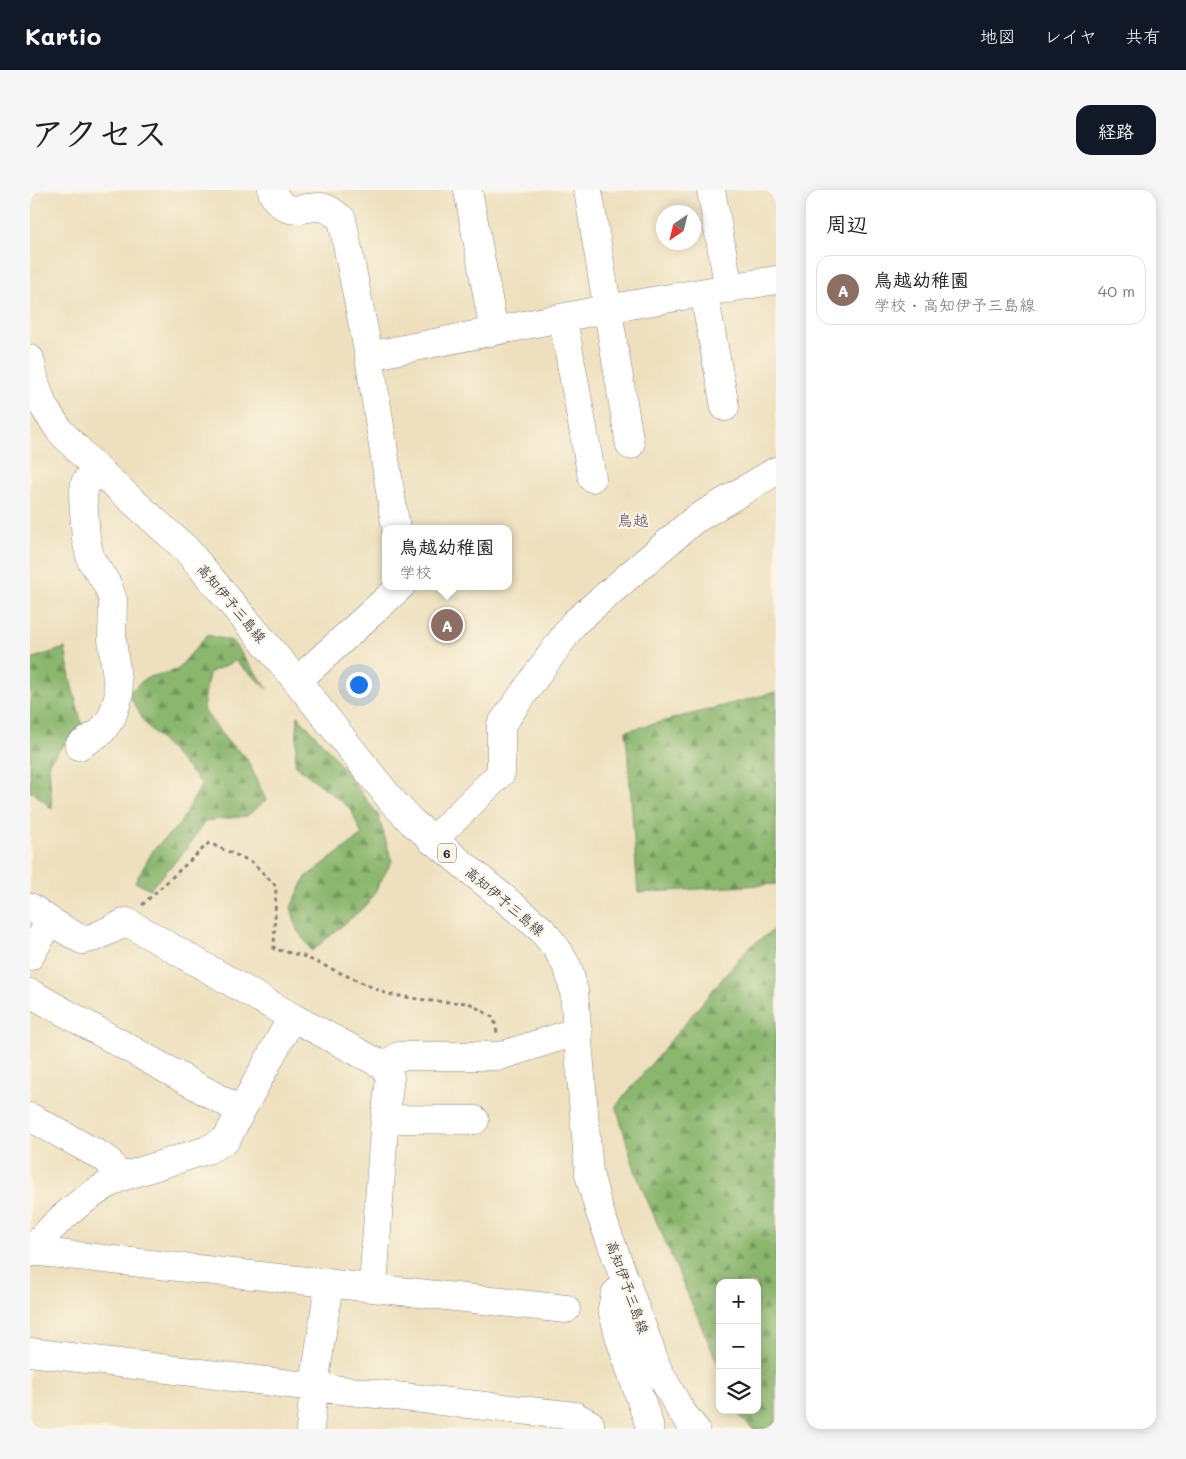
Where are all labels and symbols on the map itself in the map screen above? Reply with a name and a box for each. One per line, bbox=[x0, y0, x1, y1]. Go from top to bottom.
north arrow bbox=[656, 205, 701, 250]
district label: 鳥越 bbox=[617, 509, 649, 530]
street label: 高知伊予三島線 bbox=[193, 559, 271, 647]
pin: A bbox=[431, 606, 463, 644]
your location bbox=[346, 672, 372, 698]
road number: 6 bbox=[438, 844, 456, 862]
street label: 高知伊予三島線 bbox=[461, 862, 549, 940]
street label: 高知伊予三島線 bbox=[602, 1238, 654, 1336]

